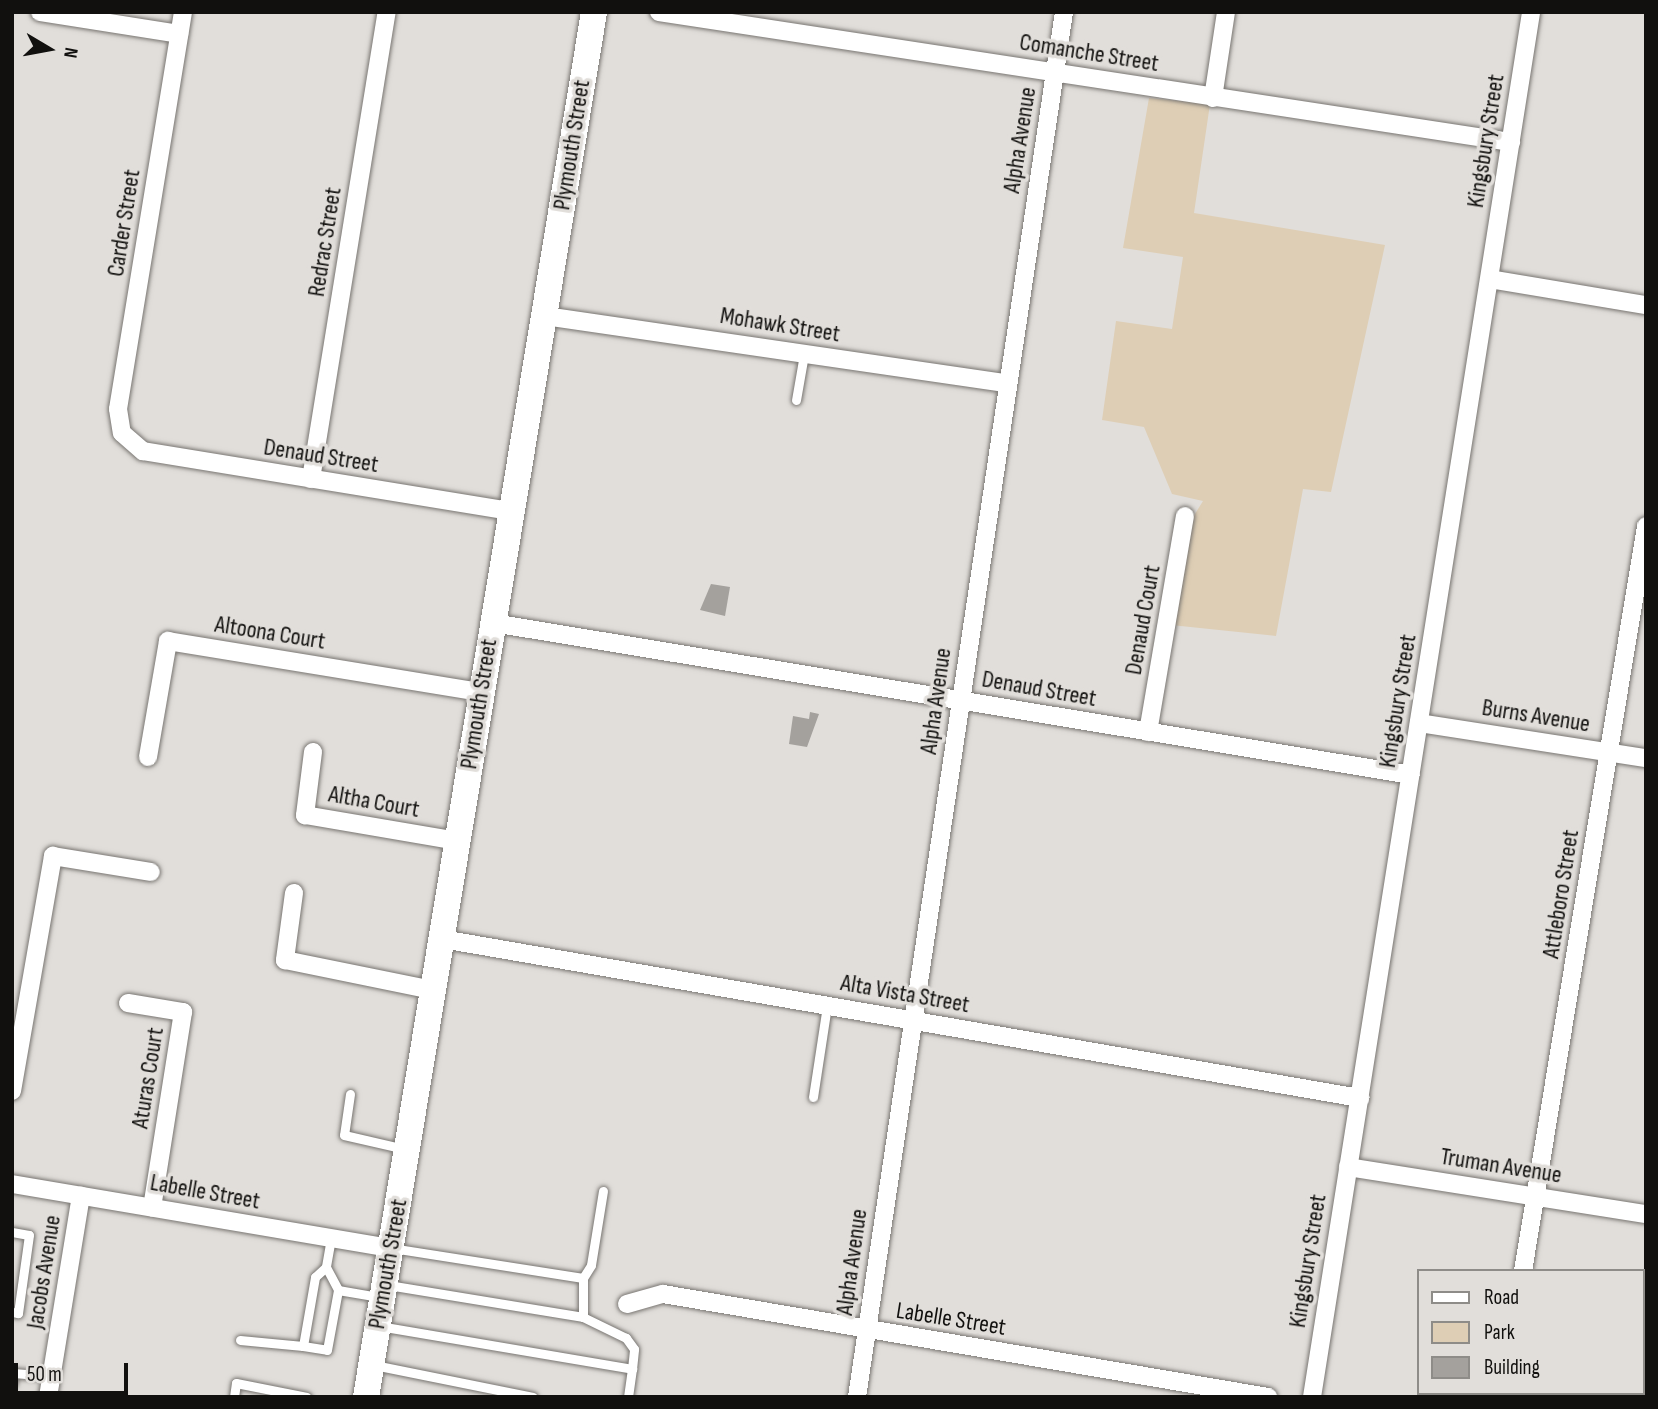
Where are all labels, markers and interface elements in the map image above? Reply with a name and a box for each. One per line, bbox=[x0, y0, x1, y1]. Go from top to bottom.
north arrow bbox=[14, 14, 84, 84]
street label: Comanche Street bbox=[1017, 28, 1161, 78]
text: N bbox=[58, 46, 82, 60]
street label: Kingsbury Street bbox=[1461, 72, 1511, 210]
street label: Plymouth Street bbox=[548, 78, 596, 212]
street label: Alpha Avenue bbox=[997, 85, 1043, 195]
street label: Carder Street bbox=[101, 167, 147, 279]
street label: Redrac Street bbox=[302, 185, 348, 299]
street label: Mohawk Street bbox=[718, 301, 842, 349]
street label: Denaud Street bbox=[262, 433, 380, 479]
street label: Denaud Court bbox=[1119, 563, 1167, 677]
street label: Altoona Court bbox=[213, 610, 327, 656]
street label: Kingsbury Street bbox=[1373, 632, 1423, 770]
street label: Plymouth Street bbox=[455, 637, 503, 771]
street label: Alpha Avenue bbox=[914, 646, 958, 756]
street label: Denaud Street bbox=[980, 665, 1098, 713]
street label: Burns Avenue bbox=[1480, 693, 1592, 739]
street label: Altha Court bbox=[326, 780, 422, 824]
street label: Attleboro Street bbox=[1537, 828, 1585, 960]
street label: Alta Vista Street bbox=[838, 969, 972, 1019]
street label: Aturas Court bbox=[126, 1025, 170, 1131]
street label: Truman Avenue bbox=[1438, 1142, 1564, 1190]
street label: Labelle Street bbox=[148, 1168, 262, 1216]
street label: Kingsbury Street bbox=[1283, 1192, 1333, 1330]
street label: Plymouth Street bbox=[362, 1197, 414, 1331]
street label: Alpha Avenue bbox=[830, 1207, 874, 1317]
street label: Jacobs Avenue bbox=[21, 1213, 67, 1331]
legend bbox=[1416, 1269, 1644, 1395]
text: Road bbox=[1484, 1285, 1519, 1310]
street label: Labelle Street bbox=[894, 1296, 1008, 1342]
text: Park bbox=[1484, 1320, 1515, 1345]
scale bar bbox=[18, 1350, 131, 1394]
text: Building bbox=[1484, 1355, 1540, 1380]
text: 50 m bbox=[27, 1362, 62, 1387]

